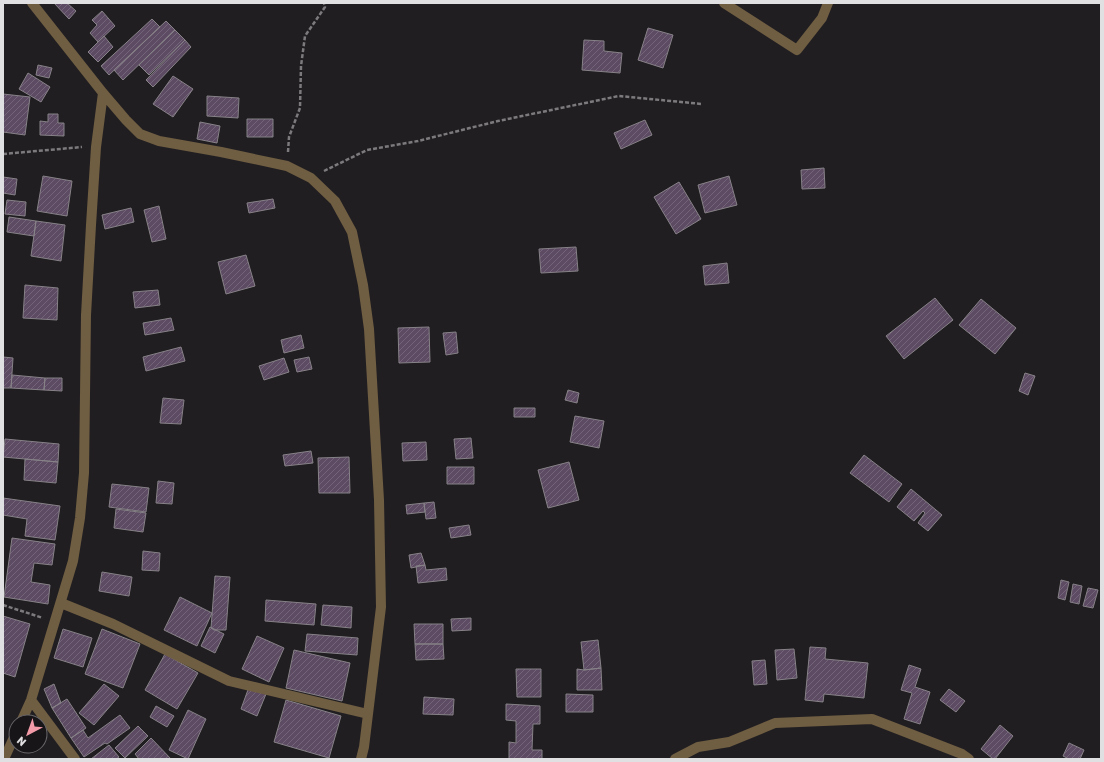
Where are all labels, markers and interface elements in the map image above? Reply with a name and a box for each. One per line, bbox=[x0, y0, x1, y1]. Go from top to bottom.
north arrow bbox=[8, 714, 48, 754]
text: N bbox=[14, 734, 29, 749]

